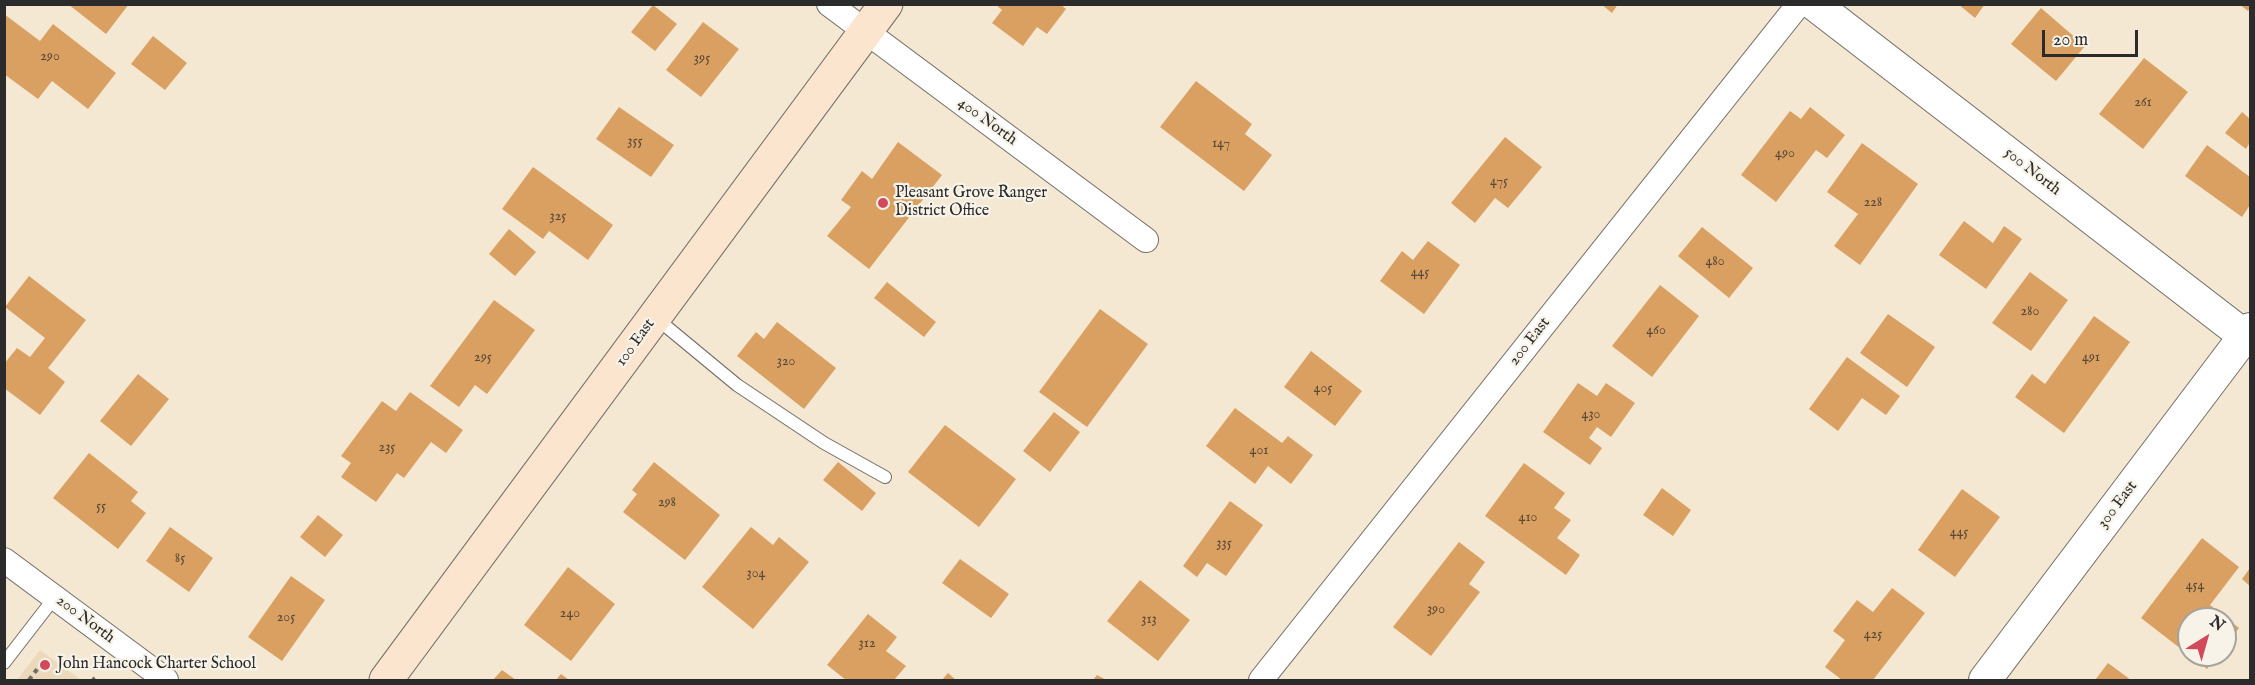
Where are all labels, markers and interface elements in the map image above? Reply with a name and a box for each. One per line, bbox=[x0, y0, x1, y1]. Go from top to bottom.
scale bar bbox=[2045, 18, 2141, 56]
text: 20 m bbox=[2053, 29, 2088, 52]
house number: 290 bbox=[40, 49, 60, 65]
house number: 395 bbox=[694, 51, 710, 67]
street label: 400 North bbox=[953, 94, 1021, 150]
house number: 261 bbox=[2134, 95, 2152, 111]
house number: 355 bbox=[627, 134, 643, 150]
house number: 147 bbox=[1212, 136, 1230, 152]
street label: 500 North bbox=[2000, 144, 2064, 200]
house number: 490 bbox=[1775, 146, 1795, 162]
house number: 475 bbox=[1490, 174, 1508, 190]
place label: Pleasant Grove Ranger District Office bbox=[895, 184, 1047, 222]
house number: 228 bbox=[1864, 195, 1882, 211]
marker: Pleasant Grove Ranger District Office bbox=[876, 196, 890, 210]
house number: 325 bbox=[550, 209, 566, 225]
house number: 480 bbox=[1705, 254, 1725, 270]
house number: 445 bbox=[1411, 265, 1429, 281]
house number: 280 bbox=[2021, 304, 2039, 320]
street label: 200 East bbox=[1505, 314, 1555, 370]
street label: 100 East bbox=[612, 315, 660, 371]
house number: 460 bbox=[1646, 323, 1666, 339]
house number: 295 bbox=[474, 350, 492, 366]
house number: 491 bbox=[2082, 350, 2100, 366]
house number: 320 bbox=[777, 354, 795, 370]
house number: 405 bbox=[1314, 381, 1332, 397]
house number: 430 bbox=[1582, 407, 1600, 423]
house number: 235 bbox=[379, 440, 395, 456]
house number: 401 bbox=[1250, 443, 1268, 459]
street label: 300 East bbox=[2094, 478, 2142, 532]
house number: 298 bbox=[658, 495, 676, 511]
house number: 55 bbox=[96, 499, 106, 515]
house number: 410 bbox=[1519, 510, 1537, 526]
house number: 445 bbox=[1950, 525, 1968, 541]
house number: 335 bbox=[1216, 536, 1232, 552]
house number: 85 bbox=[175, 551, 185, 567]
house number: 304 bbox=[747, 566, 765, 582]
house number: 454 bbox=[2186, 578, 2204, 594]
street label: 200 North bbox=[52, 592, 118, 648]
house number: 390 bbox=[1427, 602, 1445, 618]
house number: 240 bbox=[560, 606, 580, 622]
north arrow bbox=[2177, 607, 2237, 667]
house number: 205 bbox=[277, 610, 295, 626]
house number: 313 bbox=[1141, 612, 1157, 628]
text: N bbox=[2205, 612, 2228, 636]
house number: 425 bbox=[1864, 627, 1882, 643]
house number: 312 bbox=[858, 636, 876, 652]
place label: John Hancock Charter School bbox=[57, 655, 256, 675]
marker: John Hancock Charter School bbox=[38, 658, 52, 672]

